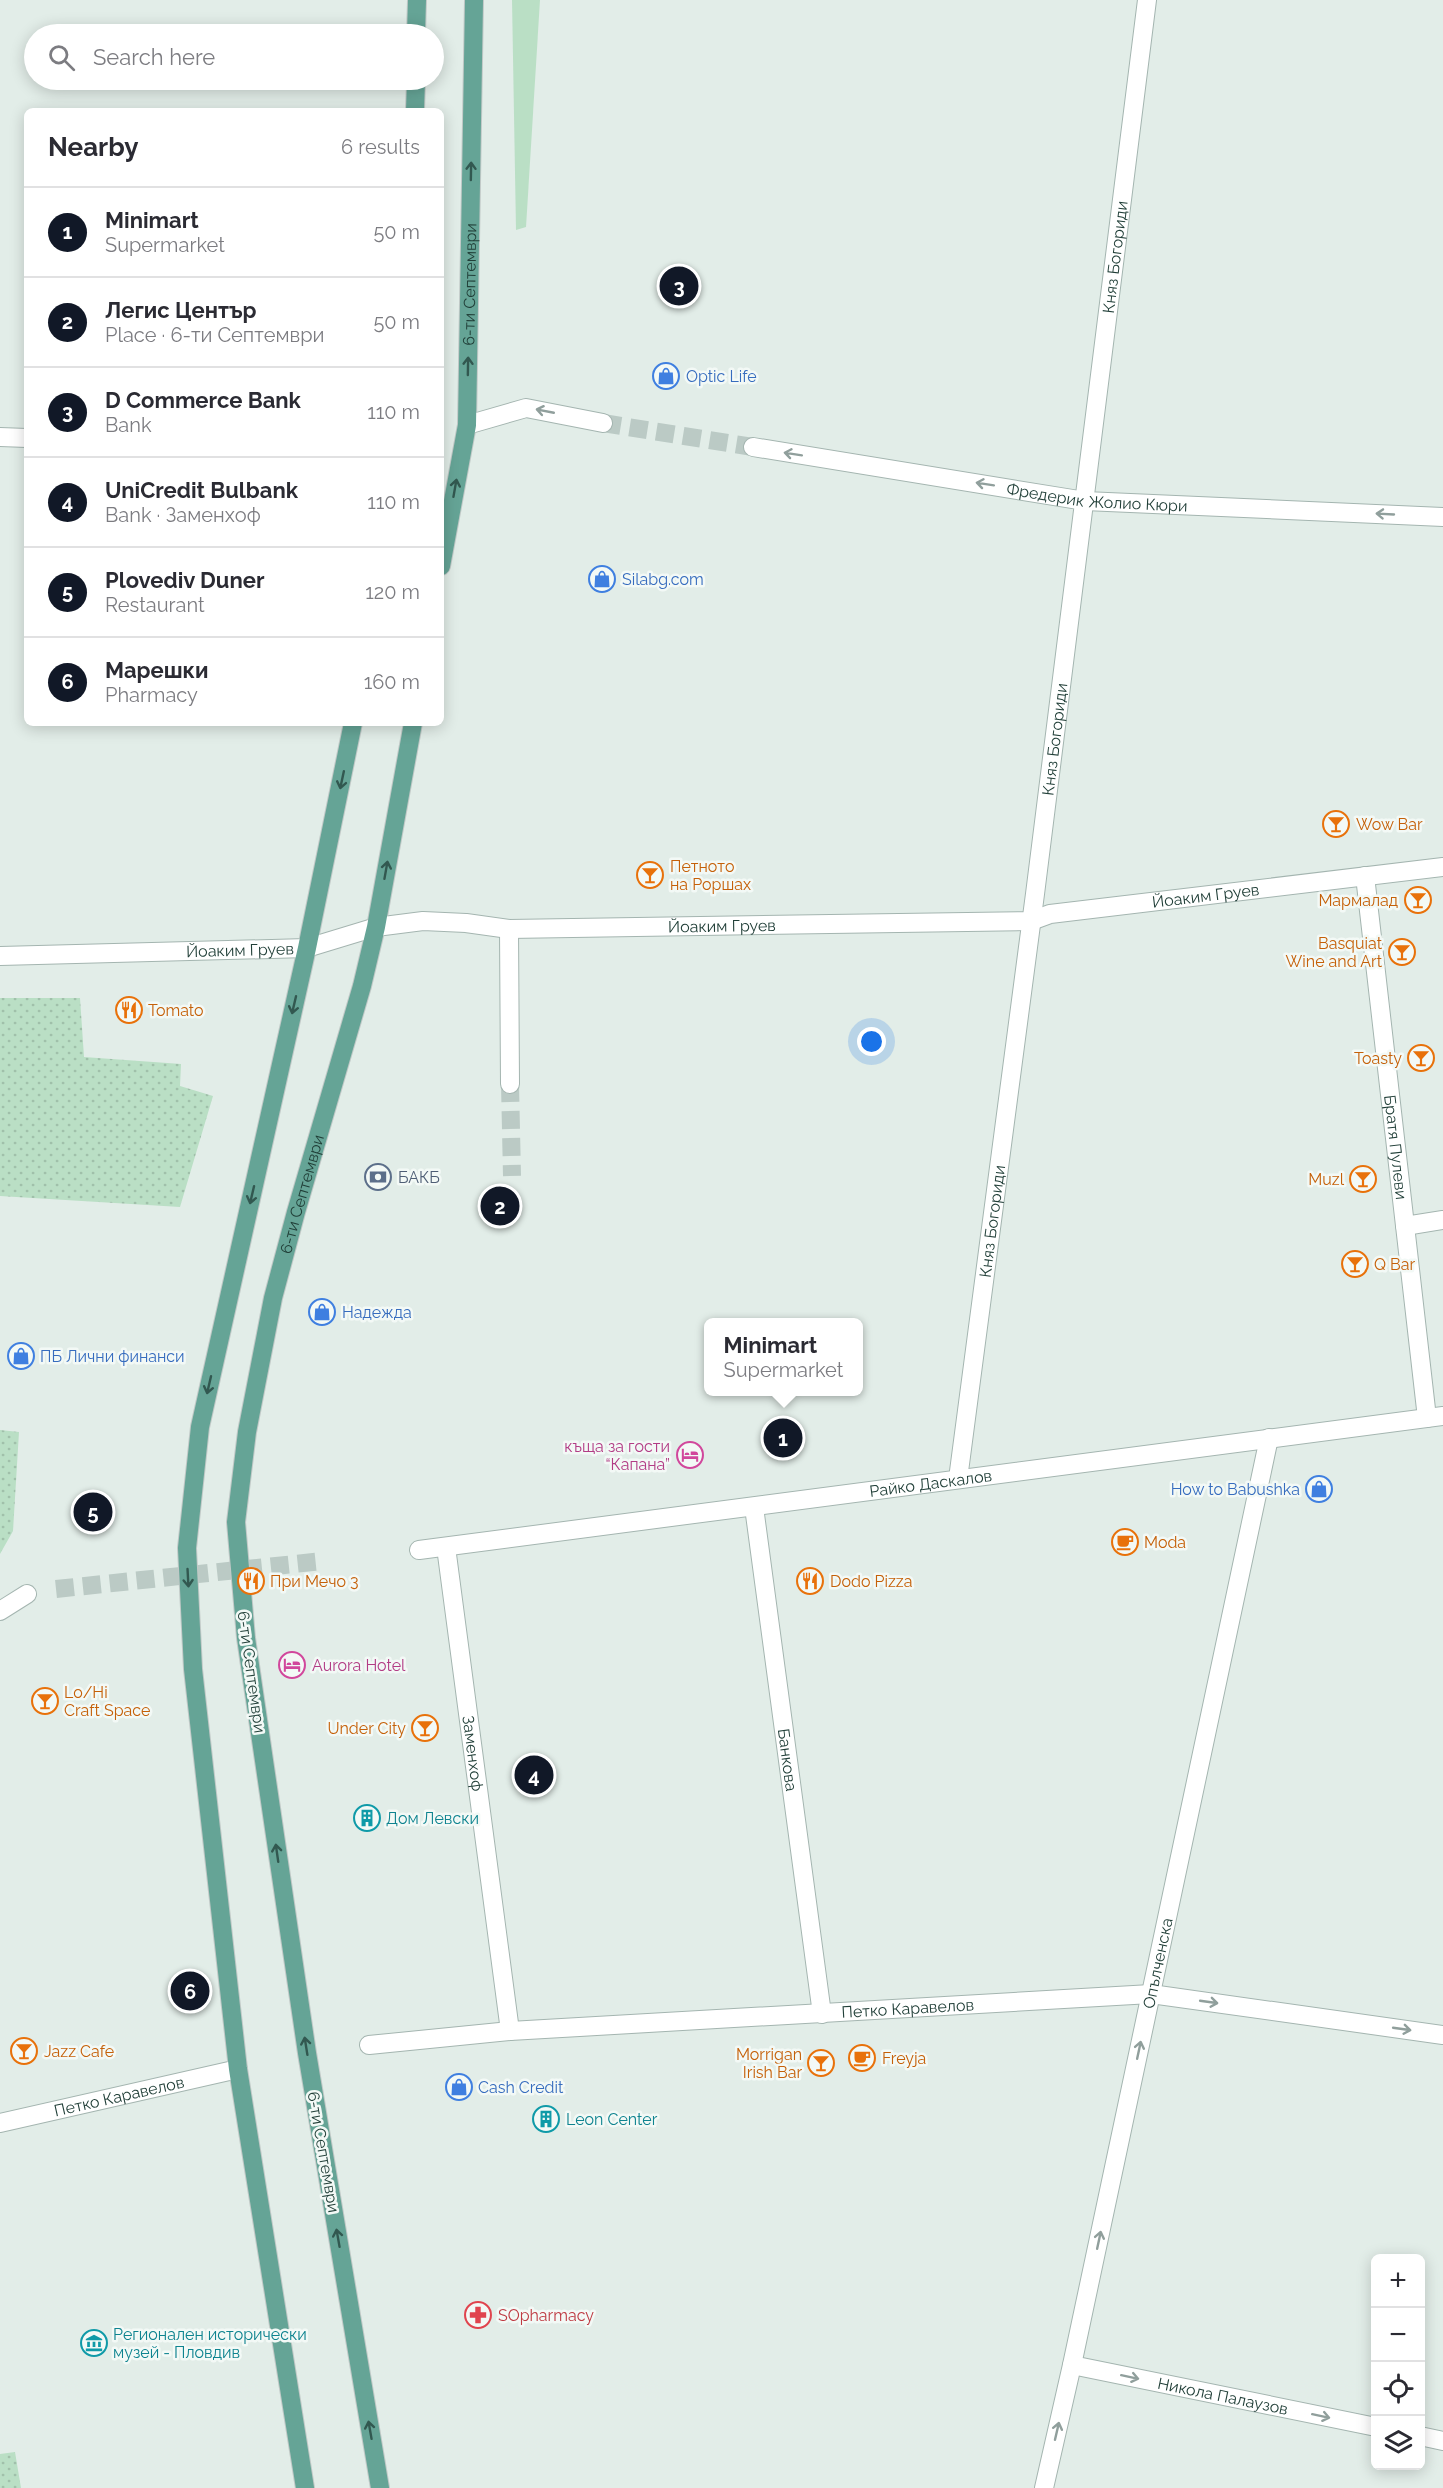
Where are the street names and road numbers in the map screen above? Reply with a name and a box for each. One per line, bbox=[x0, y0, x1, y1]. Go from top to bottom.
street label: Княз Богориди bbox=[1099, 200, 1132, 315]
street label: 6-ти Септември bbox=[459, 223, 480, 346]
street label: Фредерик Жолио Кюри bbox=[1005, 479, 1188, 516]
street label: Княз Богориди bbox=[1038, 682, 1071, 797]
street label: Йоаким Груев bbox=[1151, 880, 1260, 912]
street label: Йоаким Груев bbox=[668, 916, 776, 937]
street label: Йоаким Груев bbox=[186, 939, 294, 961]
street label: Братя Пулеви bbox=[1380, 1094, 1411, 1201]
street label: 6-ти Септември bbox=[276, 1132, 328, 1256]
street label: Княз Богориди bbox=[976, 1164, 1009, 1279]
street label: Райко Даскалов bbox=[868, 1466, 993, 1501]
street label: 6-ти Септември bbox=[234, 1610, 269, 1734]
street label: Заменхоф bbox=[458, 1714, 487, 1792]
street label: Банкова bbox=[774, 1727, 801, 1792]
street label: Опълченска bbox=[1139, 1916, 1177, 2010]
street label: Петко Каравелов bbox=[841, 1995, 974, 2022]
street label: Петко Каравелов bbox=[52, 2073, 186, 2120]
street label: 6-ти Септември bbox=[304, 2090, 344, 2214]
street label: Никола Палаузов bbox=[1156, 2374, 1290, 2419]

